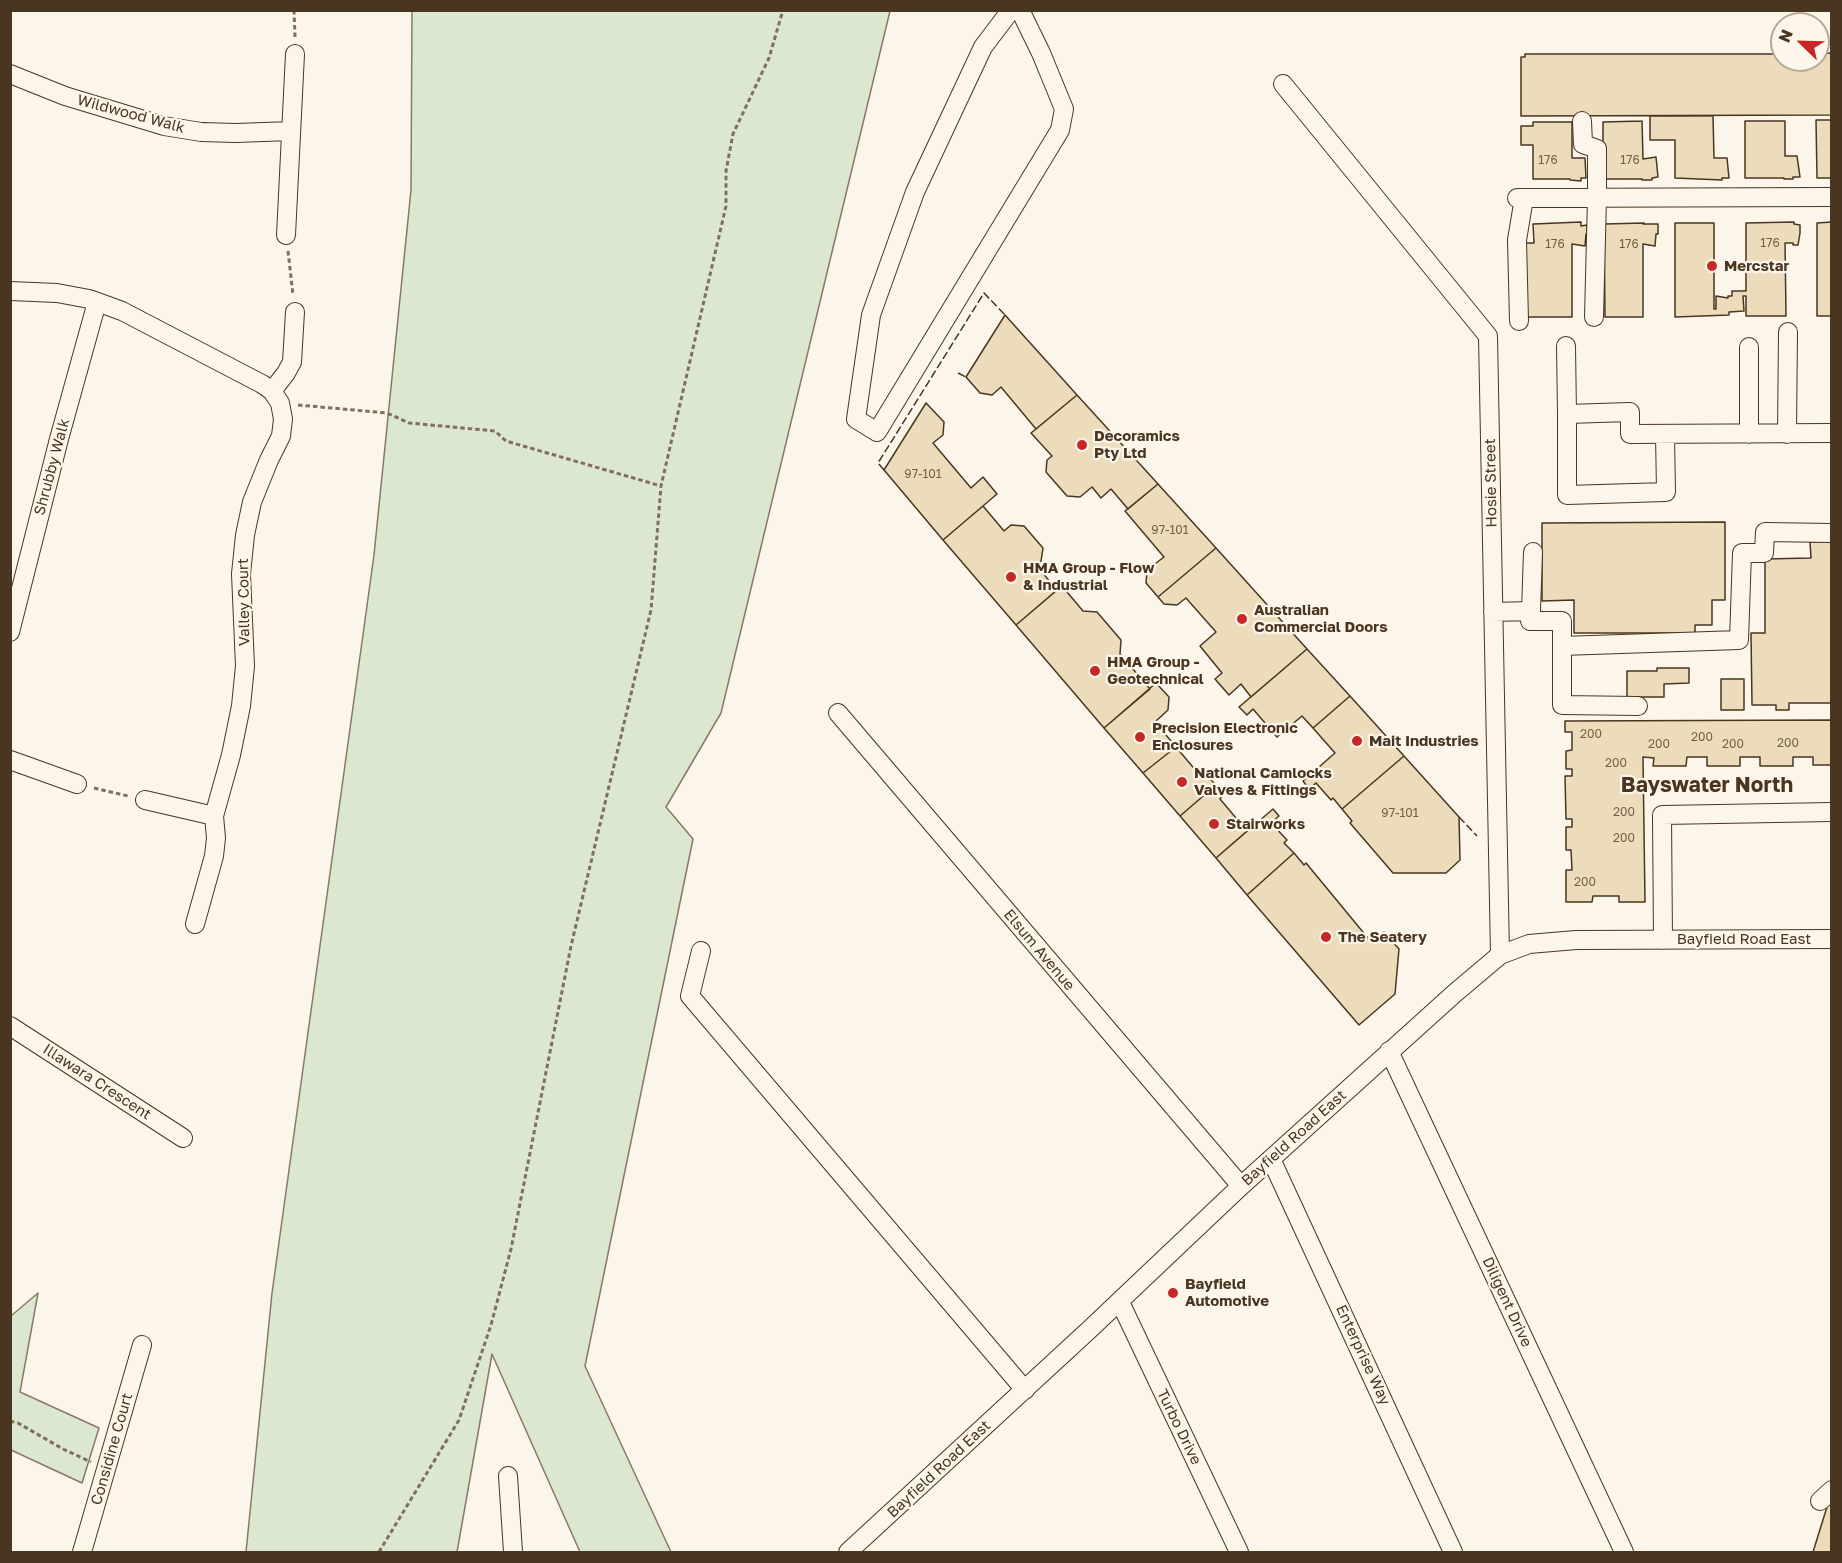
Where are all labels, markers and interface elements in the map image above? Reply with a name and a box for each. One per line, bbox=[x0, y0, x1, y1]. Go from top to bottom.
north arrow bbox=[1770, 12, 1830, 72]
text: N bbox=[1774, 26, 1797, 45]
street label: Wildwood Walk bbox=[75, 91, 187, 137]
house number: 176 bbox=[1538, 153, 1558, 167]
house number: 176 bbox=[1620, 153, 1640, 167]
house number: 176 bbox=[1760, 236, 1780, 250]
house number: 176 bbox=[1545, 237, 1565, 251]
house number: 176 bbox=[1619, 237, 1639, 251]
place label: Mercstar bbox=[1724, 257, 1789, 275]
marker: Mercstar bbox=[1705, 259, 1719, 273]
street label: Shrubby Walk bbox=[30, 417, 74, 517]
place label: Decoramics Pty Ltd bbox=[1094, 427, 1180, 462]
marker: Decoramics Pty Ltd bbox=[1075, 438, 1089, 452]
street label: Hosie Street bbox=[1481, 438, 1501, 528]
house number: 97-101 bbox=[904, 467, 942, 481]
house number: 97-101 bbox=[1151, 523, 1189, 537]
street label: Valley Court bbox=[234, 558, 254, 646]
place label: HMA Group - Flow & Industrial bbox=[1023, 559, 1154, 594]
marker: HMA Group - Flow & Industrial bbox=[1004, 570, 1018, 584]
place label: Australian Commercial Doors bbox=[1254, 601, 1388, 636]
marker: Australian Commercial Doors bbox=[1235, 612, 1249, 626]
place label: HMA Group - Geotechnical bbox=[1107, 653, 1204, 688]
marker: HMA Group - Geotechnical bbox=[1088, 664, 1102, 678]
place label: Precision Electronic Enclosures bbox=[1152, 719, 1298, 754]
house number: 200 bbox=[1580, 727, 1602, 741]
marker: Precision Electronic Enclosures bbox=[1133, 730, 1147, 744]
house number: 200 bbox=[1691, 730, 1713, 744]
place label: Mait Industries bbox=[1369, 732, 1479, 750]
marker: Mait Industries bbox=[1350, 734, 1364, 748]
house number: 200 bbox=[1777, 736, 1799, 750]
house number: 200 bbox=[1648, 737, 1670, 751]
house number: 200 bbox=[1722, 737, 1744, 751]
house number: 200 bbox=[1605, 756, 1627, 770]
place label: National Camlocks Valves & Fittings bbox=[1194, 764, 1332, 799]
district label: Bayswater North bbox=[1621, 772, 1793, 798]
marker: National Camlocks Valves & Fittings bbox=[1175, 775, 1189, 789]
house number: 200 bbox=[1613, 805, 1635, 819]
house number: 97-101 bbox=[1381, 806, 1419, 820]
place label: Stairworks bbox=[1226, 815, 1305, 833]
marker: Stairworks bbox=[1207, 817, 1221, 831]
house number: 200 bbox=[1613, 831, 1635, 845]
house number: 200 bbox=[1574, 875, 1596, 889]
street label: Elsum Avenue bbox=[1000, 906, 1078, 994]
place label: The Seatery bbox=[1338, 928, 1427, 946]
marker: The Seatery bbox=[1319, 930, 1333, 944]
street label: Bayfield Road East bbox=[1677, 930, 1811, 948]
street label: Illawara Crescent bbox=[40, 1040, 154, 1124]
street label: Bayfield Road East bbox=[1238, 1086, 1350, 1190]
street label: Diligent Drive bbox=[1478, 1254, 1536, 1350]
place label: Bayfield Automotive bbox=[1185, 1275, 1269, 1310]
marker: Bayfield Automotive bbox=[1166, 1286, 1180, 1300]
street label: Enterprise Way bbox=[1332, 1302, 1394, 1408]
street label: Turbo Drive bbox=[1153, 1386, 1205, 1468]
street label: Considine Court bbox=[87, 1391, 137, 1507]
street label: Bayfield Road East bbox=[884, 1416, 994, 1522]

